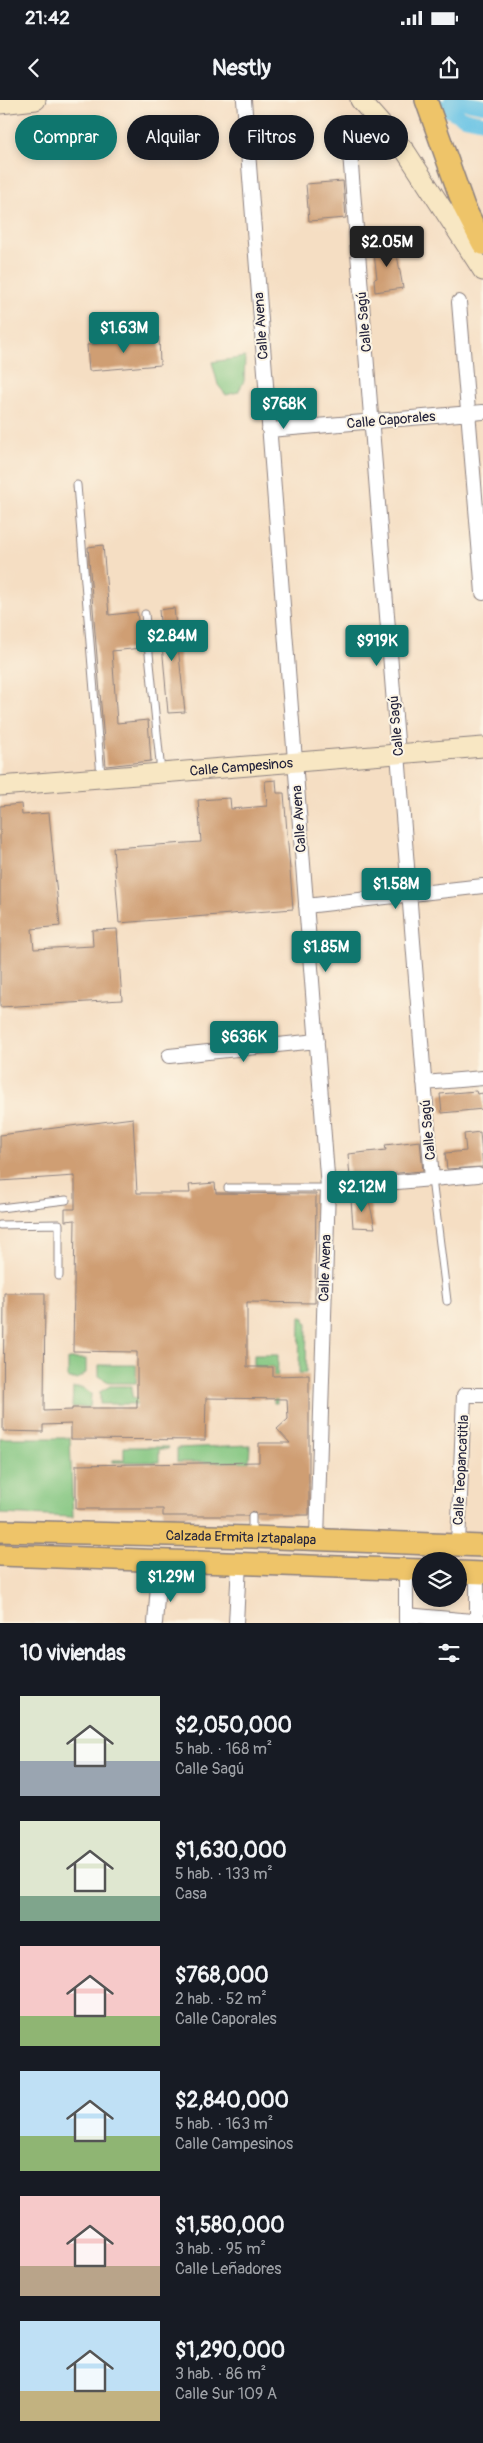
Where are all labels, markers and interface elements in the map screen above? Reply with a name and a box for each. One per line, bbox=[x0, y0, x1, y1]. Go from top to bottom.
text: 21:42 bbox=[25, 6, 70, 30]
icon: back bbox=[20, 54, 48, 82]
text: Nestly bbox=[212, 54, 271, 82]
icon: share bbox=[435, 54, 463, 82]
chip: Comprar bbox=[15, 115, 117, 160]
chip: Alquilar bbox=[127, 115, 219, 160]
chip: Filtros bbox=[229, 115, 314, 160]
chip: Nuevo bbox=[324, 115, 408, 160]
pin: $2.05M bbox=[346, 226, 428, 268]
text: $2.05M bbox=[361, 232, 413, 252]
street label: Calle Sagú bbox=[353, 291, 375, 353]
street label: Calle Avena bbox=[250, 292, 272, 360]
pin: $1.63M bbox=[83, 312, 165, 354]
text: $1.63M bbox=[100, 318, 148, 338]
pin: $768K bbox=[249, 388, 319, 430]
text: $768K bbox=[262, 394, 306, 414]
street label: Calle Caporales bbox=[346, 408, 437, 432]
pin: $2.84M bbox=[131, 620, 213, 662]
pin: $919K bbox=[342, 624, 412, 667]
text: $2.84M bbox=[147, 626, 197, 646]
text: $919K bbox=[356, 631, 398, 651]
street label: Calle Sagú bbox=[385, 695, 407, 757]
street label: Calle Campesinos bbox=[189, 754, 294, 779]
street label: Calle Avena bbox=[288, 785, 310, 853]
pin: $1.58M bbox=[355, 868, 437, 910]
text: $1.58M bbox=[373, 874, 419, 894]
pin: $1.85M bbox=[285, 930, 367, 973]
text: $1.85M bbox=[303, 937, 349, 957]
pin: $636K bbox=[209, 1020, 279, 1063]
text: $636K bbox=[221, 1027, 267, 1047]
street label: Calle Sagú bbox=[417, 1099, 439, 1161]
pin: $2.12M bbox=[321, 1170, 403, 1213]
text: $2.12M bbox=[338, 1177, 386, 1197]
street label: Calle Avena bbox=[315, 1234, 335, 1302]
street label: Calle Teopancatitla bbox=[450, 1414, 472, 1526]
street label: Calzada Ermita Iztapalapa bbox=[165, 1526, 317, 1548]
map controls bbox=[412, 1552, 467, 1607]
button: layers bbox=[412, 1552, 467, 1607]
pin: $1.29M bbox=[130, 1560, 212, 1603]
text: $1.29M bbox=[147, 1567, 195, 1587]
icon: filters bbox=[435, 1639, 463, 1667]
text: 10 viviendas bbox=[20, 1640, 125, 1667]
text: $2,050,000 bbox=[175, 1712, 292, 1739]
icon: home bbox=[60, 1716, 120, 1776]
text: 5 hab. · 168 m² bbox=[175, 1739, 272, 1759]
text: Calle Sagú bbox=[175, 1759, 244, 1779]
text: $1,630,000 bbox=[175, 1837, 287, 1864]
icon: home bbox=[60, 1841, 120, 1901]
text: 5 hab. · 133 m² bbox=[175, 1864, 273, 1884]
text: Casa bbox=[175, 1884, 207, 1904]
text: $768,000 bbox=[175, 1962, 269, 1989]
icon: home bbox=[60, 1966, 120, 2026]
text: 2 hab. · 52 m² bbox=[175, 1989, 267, 2009]
text: Calle Caporales bbox=[175, 2009, 277, 2029]
text: $2,840,000 bbox=[175, 2087, 289, 2114]
icon: home bbox=[60, 2091, 120, 2151]
text: 5 hab. · 163 m² bbox=[175, 2114, 273, 2134]
text: Calle Campesinos bbox=[175, 2134, 293, 2154]
text: $1,580,000 bbox=[175, 2212, 285, 2239]
icon: home bbox=[60, 2216, 120, 2276]
text: 3 hab. · 95 m² bbox=[175, 2239, 266, 2259]
text: Calle Leñadores bbox=[175, 2259, 281, 2279]
text: $1,290,000 bbox=[175, 2337, 285, 2364]
icon: home bbox=[60, 2341, 120, 2401]
text: 3 hab. · 86 m² bbox=[175, 2364, 266, 2384]
text: Calle Sur 109 A bbox=[175, 2384, 277, 2404]

